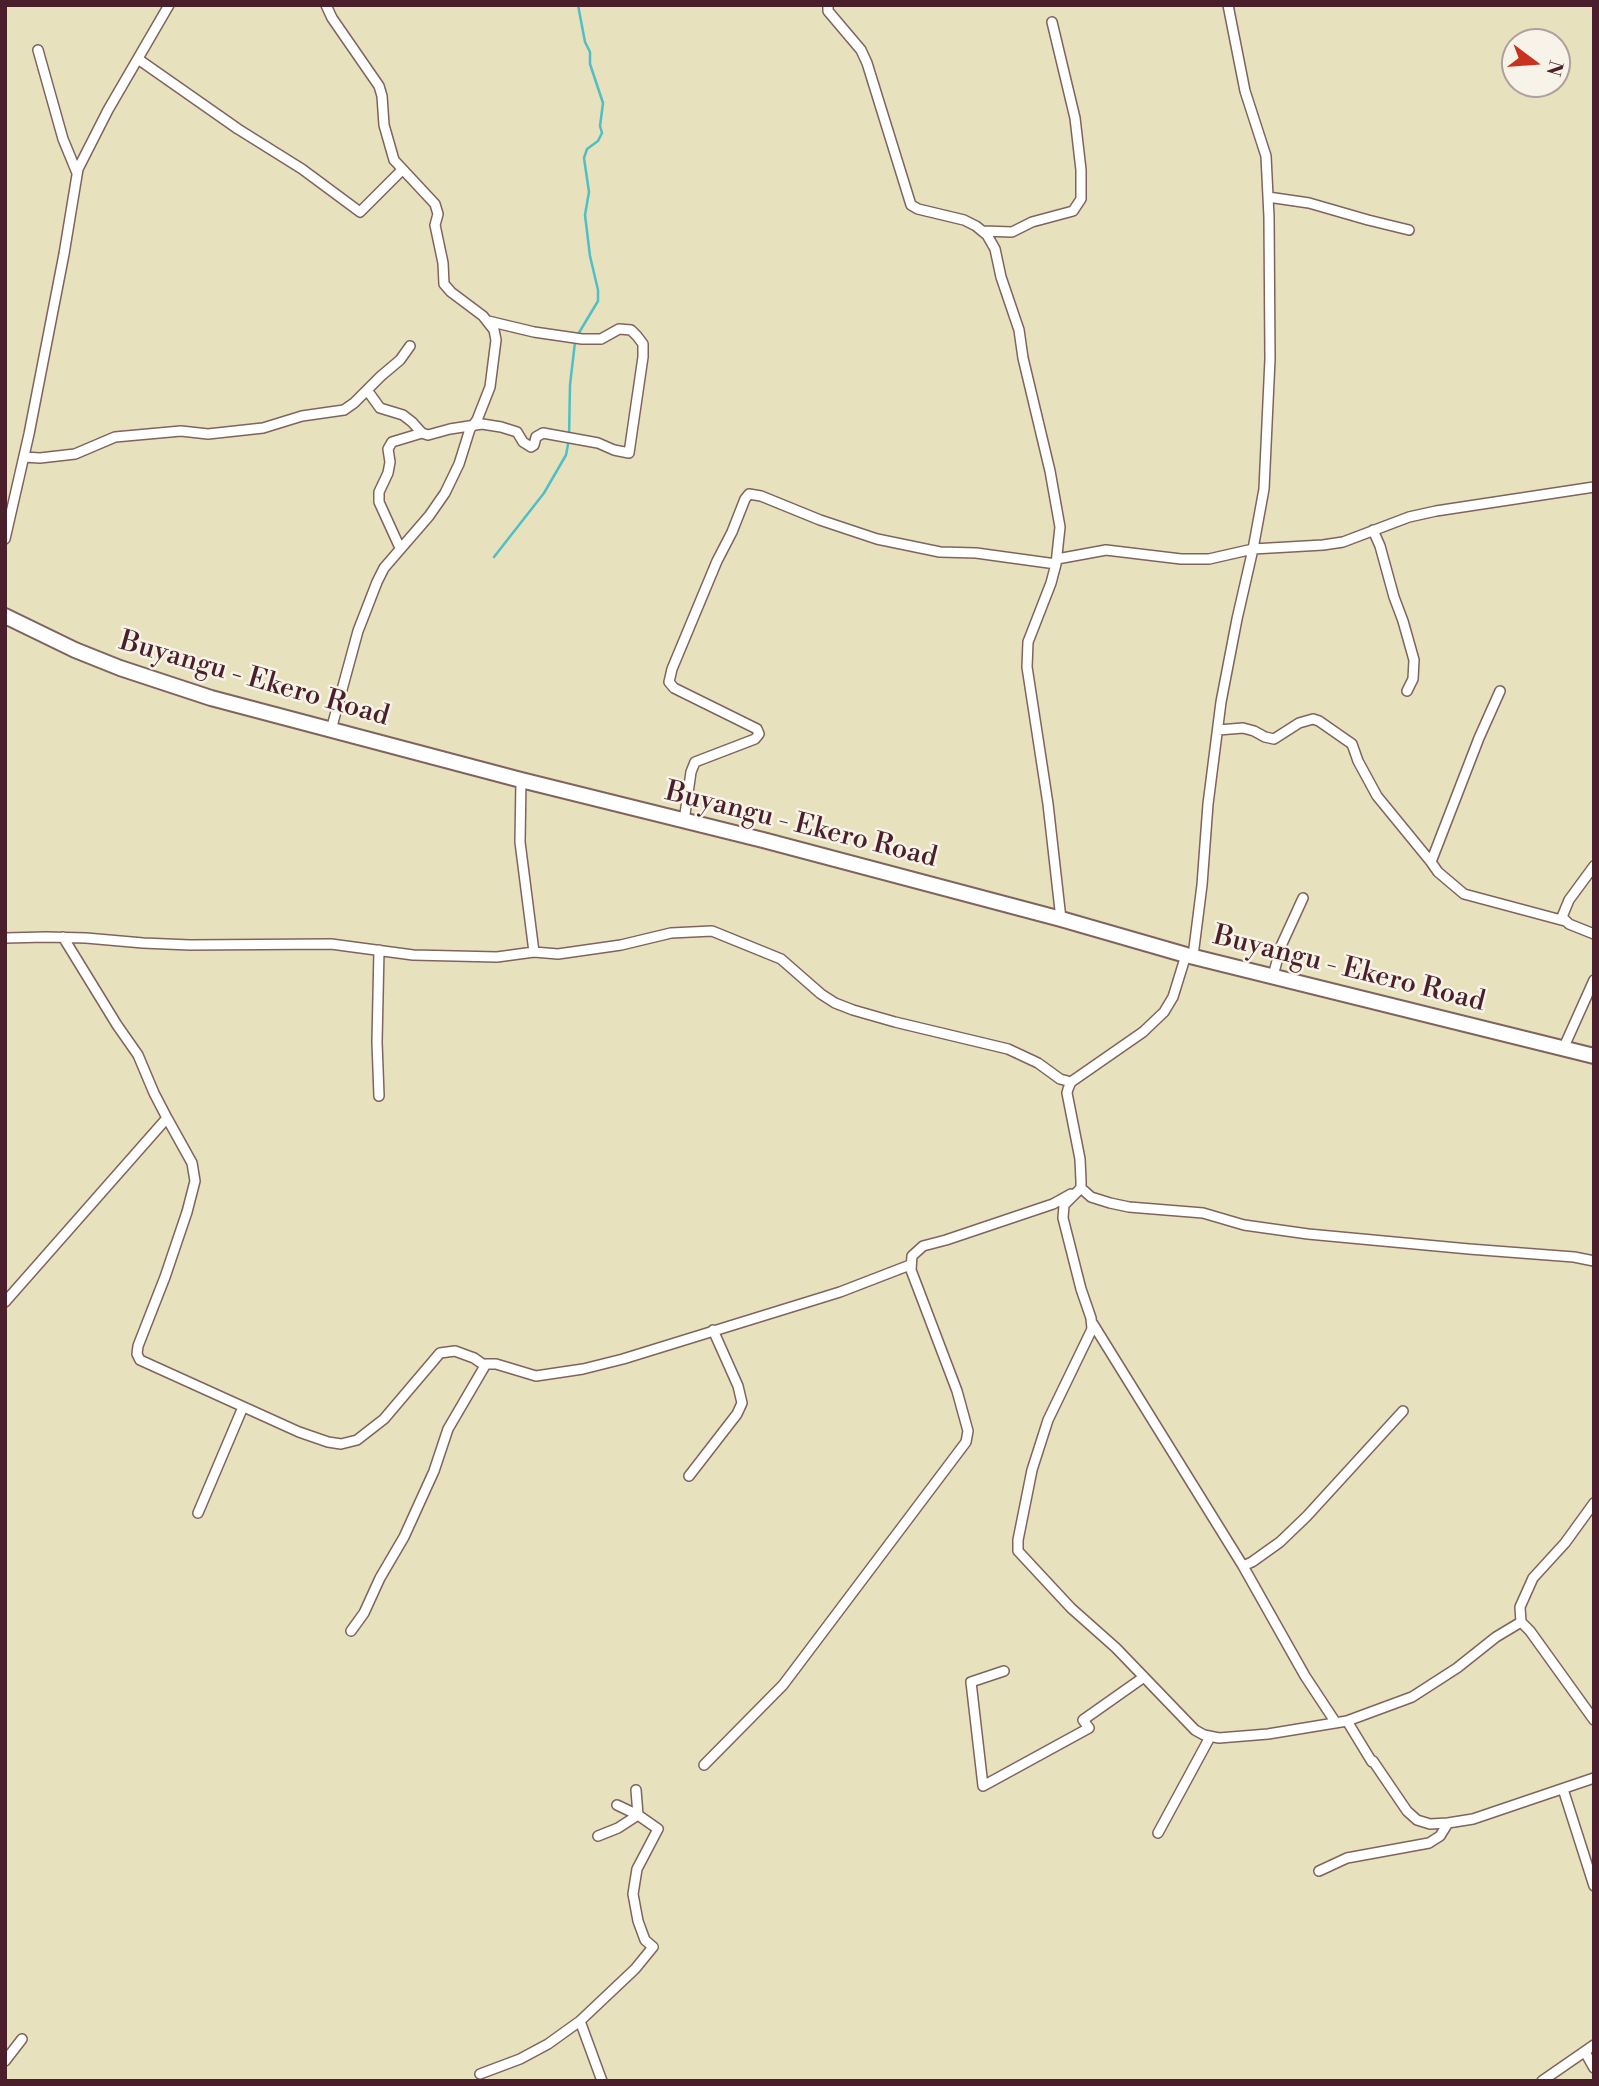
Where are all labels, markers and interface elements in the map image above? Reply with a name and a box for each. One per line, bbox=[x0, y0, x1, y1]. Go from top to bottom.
north arrow bbox=[1501, 28, 1571, 98]
text: N bbox=[1541, 58, 1568, 79]
street label: Buyangu - Ekero Road bbox=[115, 625, 393, 735]
street label: Buyangu - Ekero Road bbox=[662, 776, 940, 876]
street label: Buyangu - Ekero Road bbox=[1210, 920, 1488, 1020]

